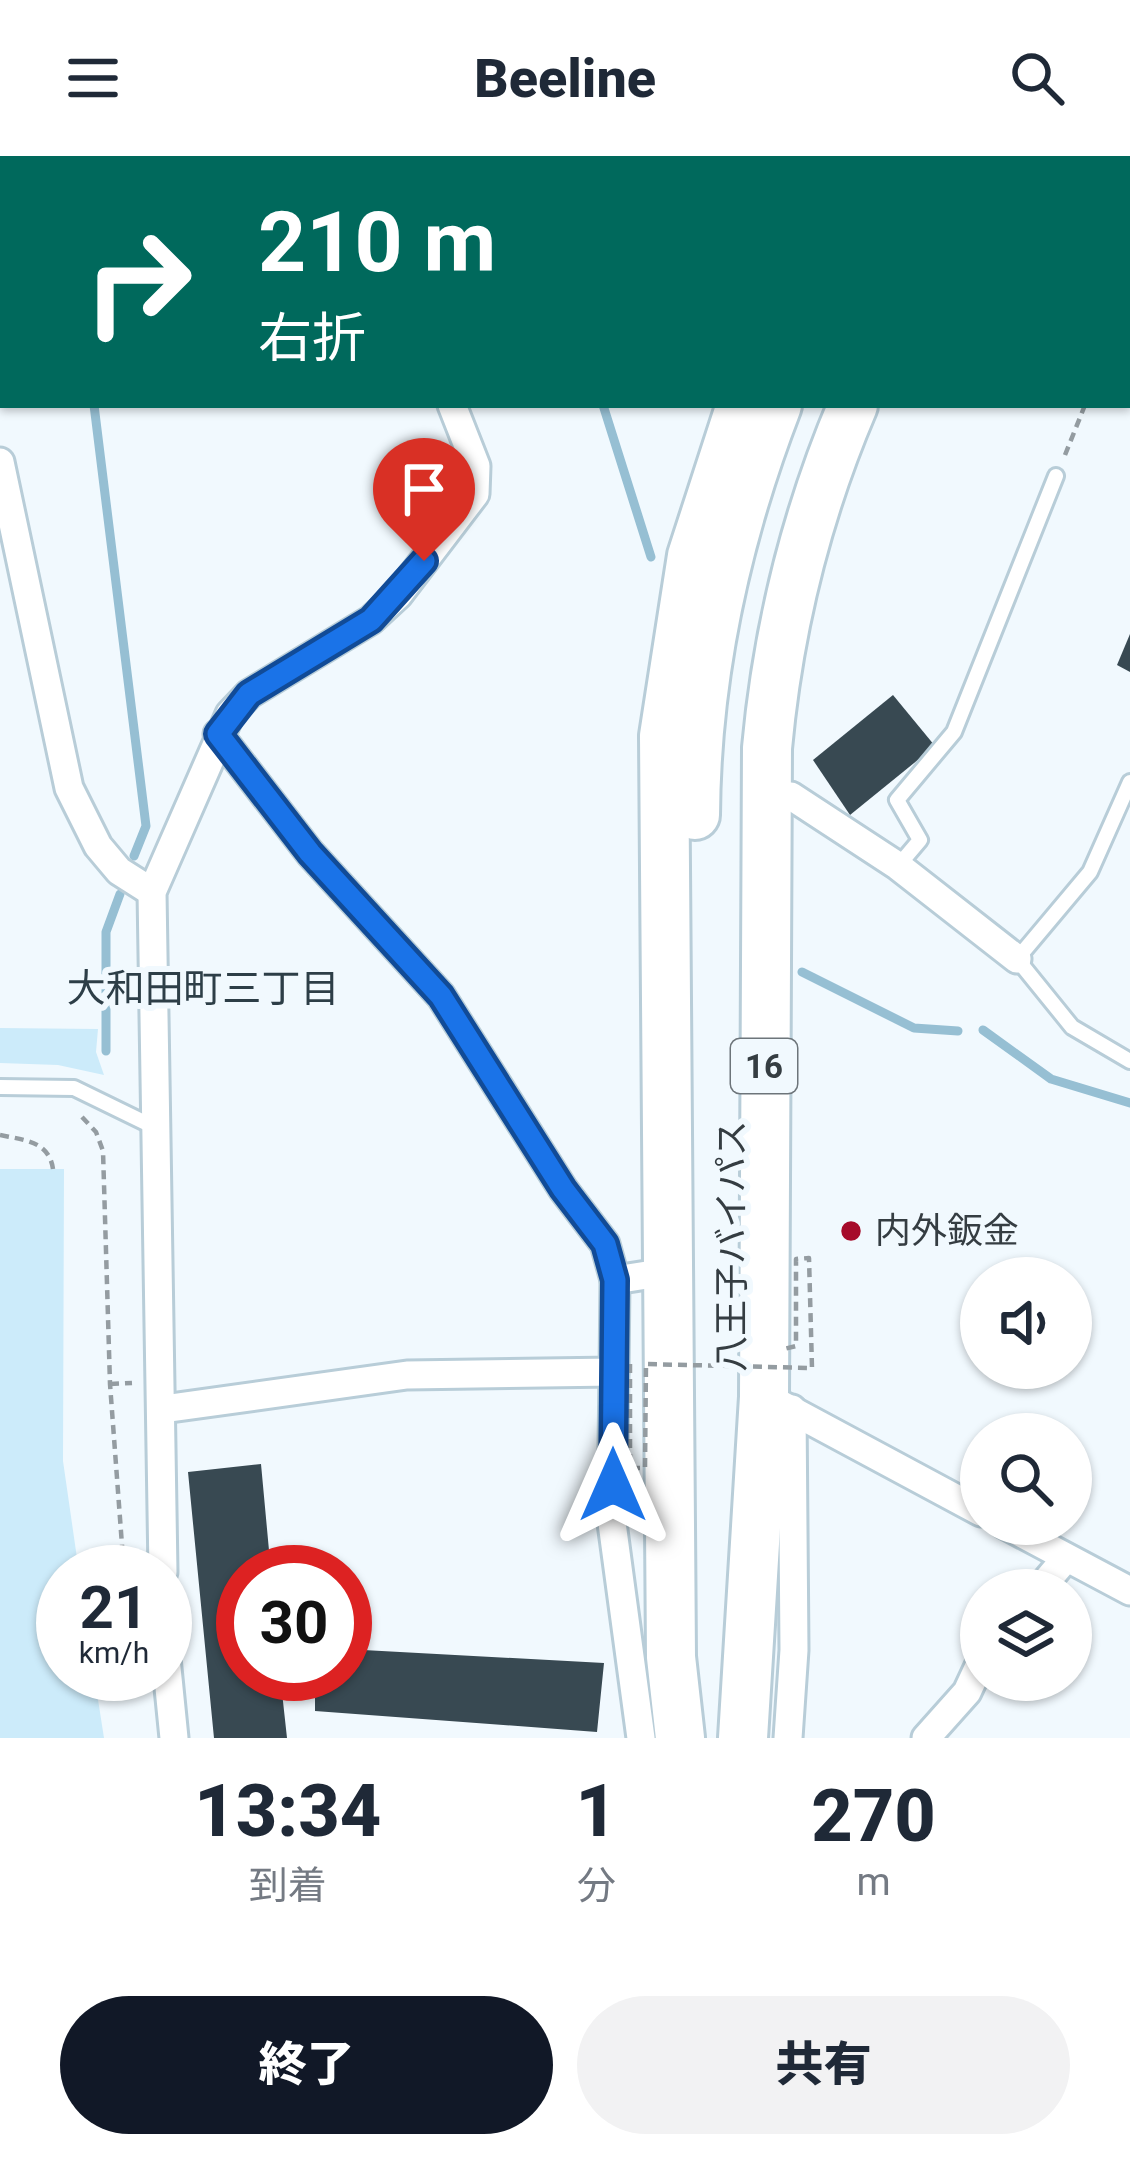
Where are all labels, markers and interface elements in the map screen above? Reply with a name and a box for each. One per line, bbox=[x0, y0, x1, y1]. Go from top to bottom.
icon: menu bbox=[60, 45, 126, 111]
icon: search bbox=[1004, 45, 1070, 111]
text: Beeline bbox=[474, 47, 656, 110]
text: 210 m bbox=[258, 193, 496, 292]
icon: right bbox=[60, 204, 216, 360]
text: 右折 bbox=[258, 307, 366, 370]
pin bbox=[373, 438, 475, 561]
icon: arrive bbox=[391, 456, 457, 522]
district label: 大和田町三丁目 bbox=[66, 966, 340, 1012]
road number: 16 bbox=[731, 1039, 797, 1093]
street label: 八王子バイパス bbox=[711, 1120, 753, 1372]
place label: 内外鈑金 bbox=[875, 1210, 1019, 1252]
marker: 内外鈑金 bbox=[838, 1218, 864, 1244]
map controls bbox=[960, 1257, 1092, 1701]
button: sound bbox=[960, 1257, 1092, 1389]
button: search bbox=[960, 1413, 1092, 1545]
position arrow bbox=[550, 1422, 676, 1548]
speed limit sign: 30 bbox=[216, 1545, 372, 1701]
button: layers bbox=[960, 1569, 1092, 1701]
text: 21 bbox=[80, 1572, 148, 1643]
text: km/h bbox=[79, 1635, 149, 1670]
text: 13:34 bbox=[194, 1769, 381, 1854]
text: 1 bbox=[575, 1769, 617, 1854]
text: 270 bbox=[811, 1774, 936, 1859]
text: m bbox=[856, 1859, 891, 1905]
text: 到着 bbox=[249, 1863, 327, 1909]
text: 分 bbox=[577, 1863, 616, 1909]
button: 終了 bbox=[60, 1996, 553, 2134]
button: 共有 bbox=[577, 1996, 1070, 2134]

